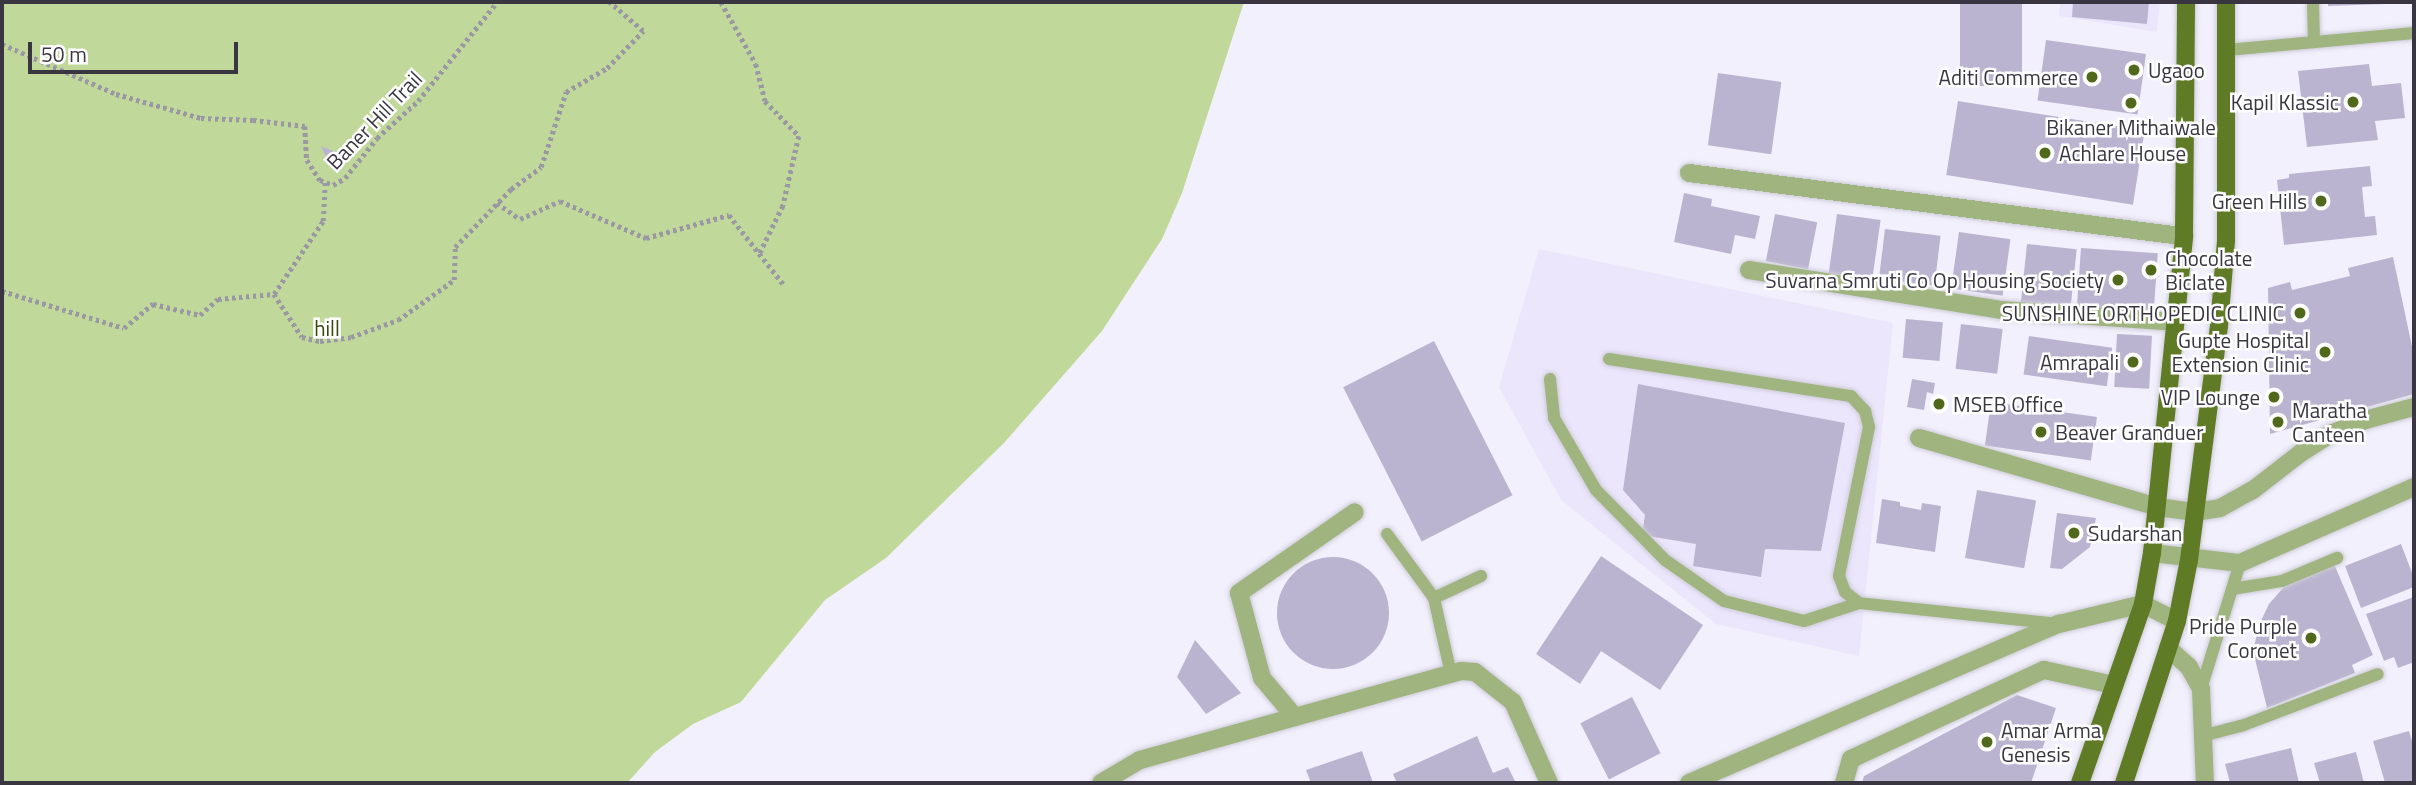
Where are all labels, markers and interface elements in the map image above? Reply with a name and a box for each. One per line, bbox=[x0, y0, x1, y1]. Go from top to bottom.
scale bar bbox=[32, 28, 242, 72]
text: 50 m bbox=[41, 38, 87, 70]
place label: Ugaoo bbox=[2148, 57, 2205, 83]
marker: Ugaoo bbox=[2126, 62, 2142, 78]
place label: Aditi Commerce bbox=[1939, 64, 2078, 90]
street label: Baner Hill Trail bbox=[321, 66, 427, 174]
marker: Aditi Commerce bbox=[2084, 69, 2100, 85]
place label: Kapil Klassic bbox=[2231, 89, 2339, 115]
marker: Kapil Klassic bbox=[2345, 94, 2361, 110]
marker: Bikaner Mithaiwale bbox=[2123, 95, 2139, 111]
place label: Bikaner Mithaiwale bbox=[2046, 114, 2216, 140]
place label: Achlare House bbox=[2059, 140, 2186, 166]
marker: Achlare House bbox=[2037, 145, 2053, 161]
place label: Green Hills bbox=[2212, 188, 2307, 214]
marker: Green Hills bbox=[2313, 193, 2329, 209]
place label: Chocolate Biclate bbox=[2165, 245, 2252, 295]
marker: Chocolate Biclate bbox=[2143, 262, 2159, 278]
place label: Suvarna Smruti Co Op Housing Society bbox=[1765, 267, 2104, 293]
marker: Suvarna Smruti Co Op Housing Society bbox=[2110, 272, 2126, 288]
place label: SUNSHINE ORTHOPEDIC CLINIC bbox=[2002, 300, 2284, 326]
marker: SUNSHINE ORTHOPEDIC CLINIC bbox=[2290, 303, 2310, 323]
park label: hill bbox=[314, 315, 340, 341]
place label: Gupte Hospital Extension Clinic bbox=[2171, 327, 2309, 377]
marker: Gupte Hospital Extension Clinic bbox=[2315, 342, 2335, 362]
place label: Amrapali bbox=[2040, 349, 2119, 375]
marker: Amrapali bbox=[2125, 354, 2141, 370]
place label: VIP Lounge bbox=[2161, 384, 2260, 410]
marker: VIP Lounge bbox=[2266, 389, 2282, 405]
place label: MSEB Office bbox=[1953, 391, 2063, 417]
marker: MSEB Office bbox=[1931, 396, 1947, 412]
place label: Maratha Canteen bbox=[2292, 397, 2367, 447]
marker: Maratha Canteen bbox=[2270, 414, 2286, 430]
place label: Beaver Granduer bbox=[2055, 419, 2203, 445]
marker: Beaver Granduer bbox=[2033, 424, 2049, 440]
place label: Sudarshan bbox=[2088, 520, 2182, 546]
marker: Sudarshan bbox=[2066, 525, 2082, 541]
place label: Pride Purple Coronet bbox=[2189, 613, 2297, 663]
marker: Pride Purple Coronet bbox=[2303, 630, 2319, 646]
place label: Amar Arma Genesis bbox=[2001, 717, 2101, 767]
marker: Amar Arma Genesis bbox=[1979, 734, 1995, 750]

